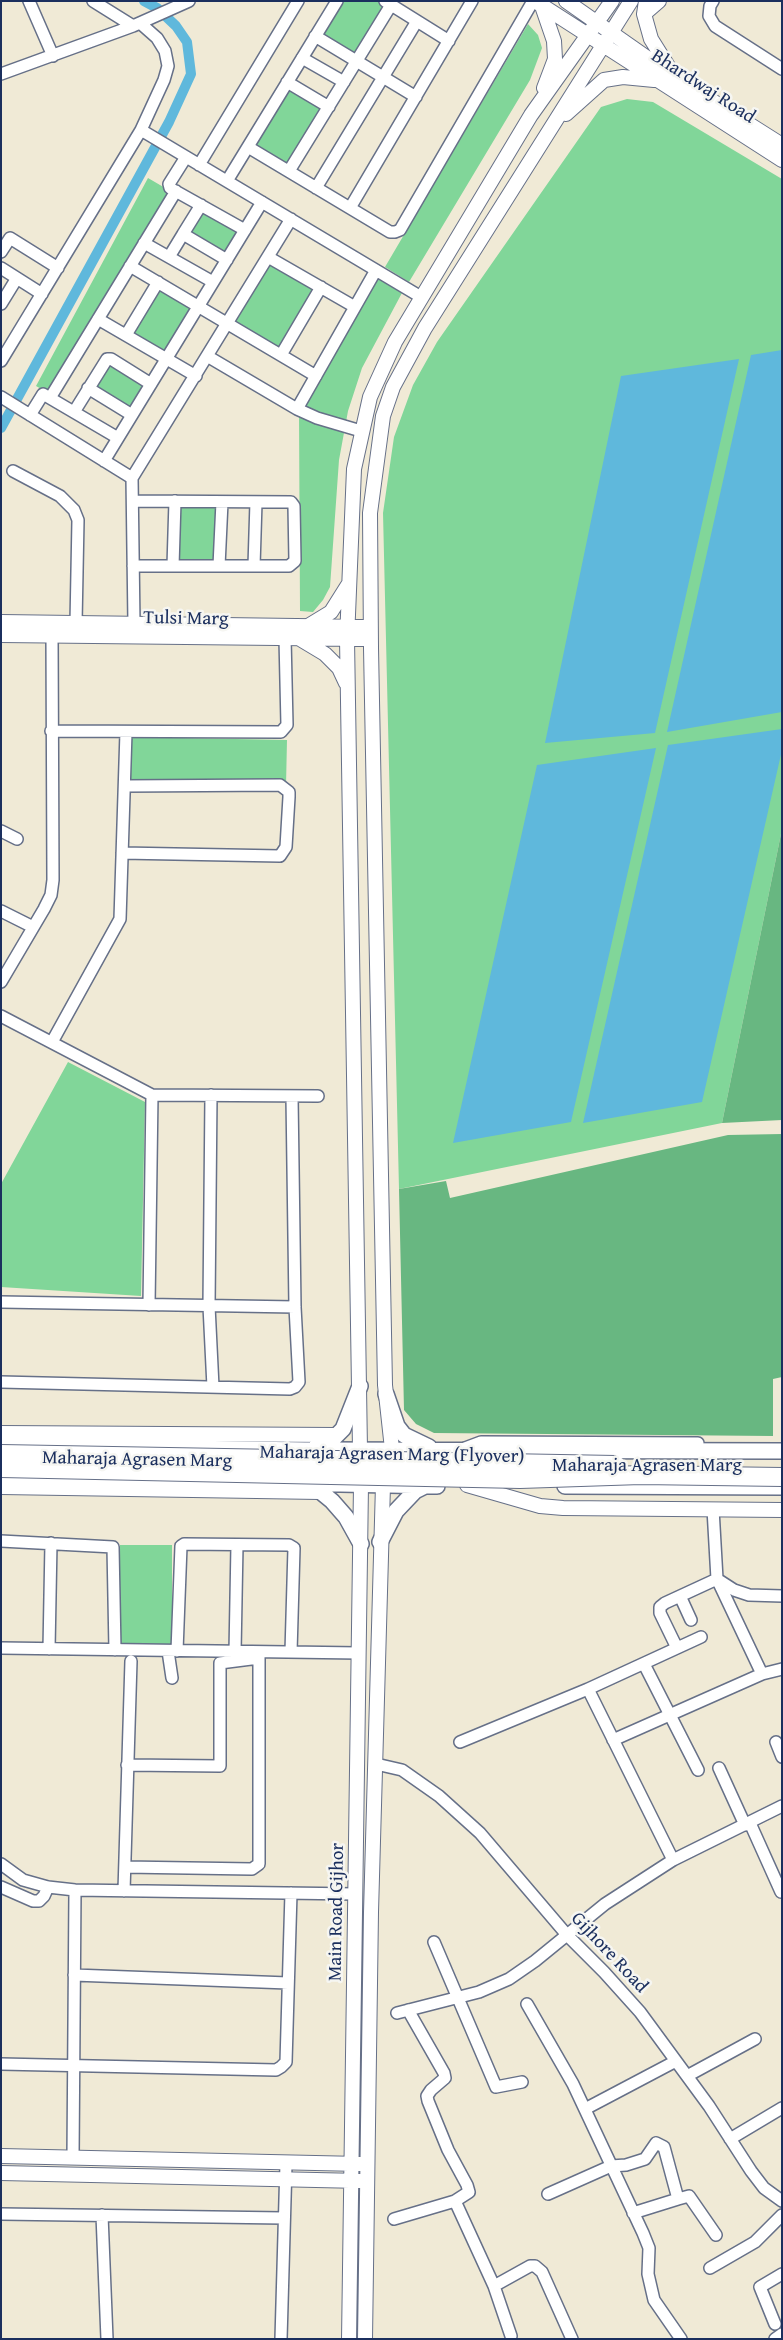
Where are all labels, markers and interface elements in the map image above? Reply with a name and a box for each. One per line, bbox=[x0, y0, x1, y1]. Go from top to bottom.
street label: Bhardwaj Road bbox=[647, 45, 759, 129]
street label: Tulsi Marg bbox=[143, 607, 229, 631]
street label: Maharaja Agrasen Marg (Flyover) bbox=[259, 1441, 525, 1469]
street label: Maharaja Agrasen Marg bbox=[42, 1447, 232, 1473]
street label: Maharaja Agrasen Marg bbox=[552, 1455, 742, 1477]
street label: Main Road Gijhor bbox=[324, 1843, 350, 1981]
street label: Gijhore Road bbox=[566, 1908, 652, 1998]

